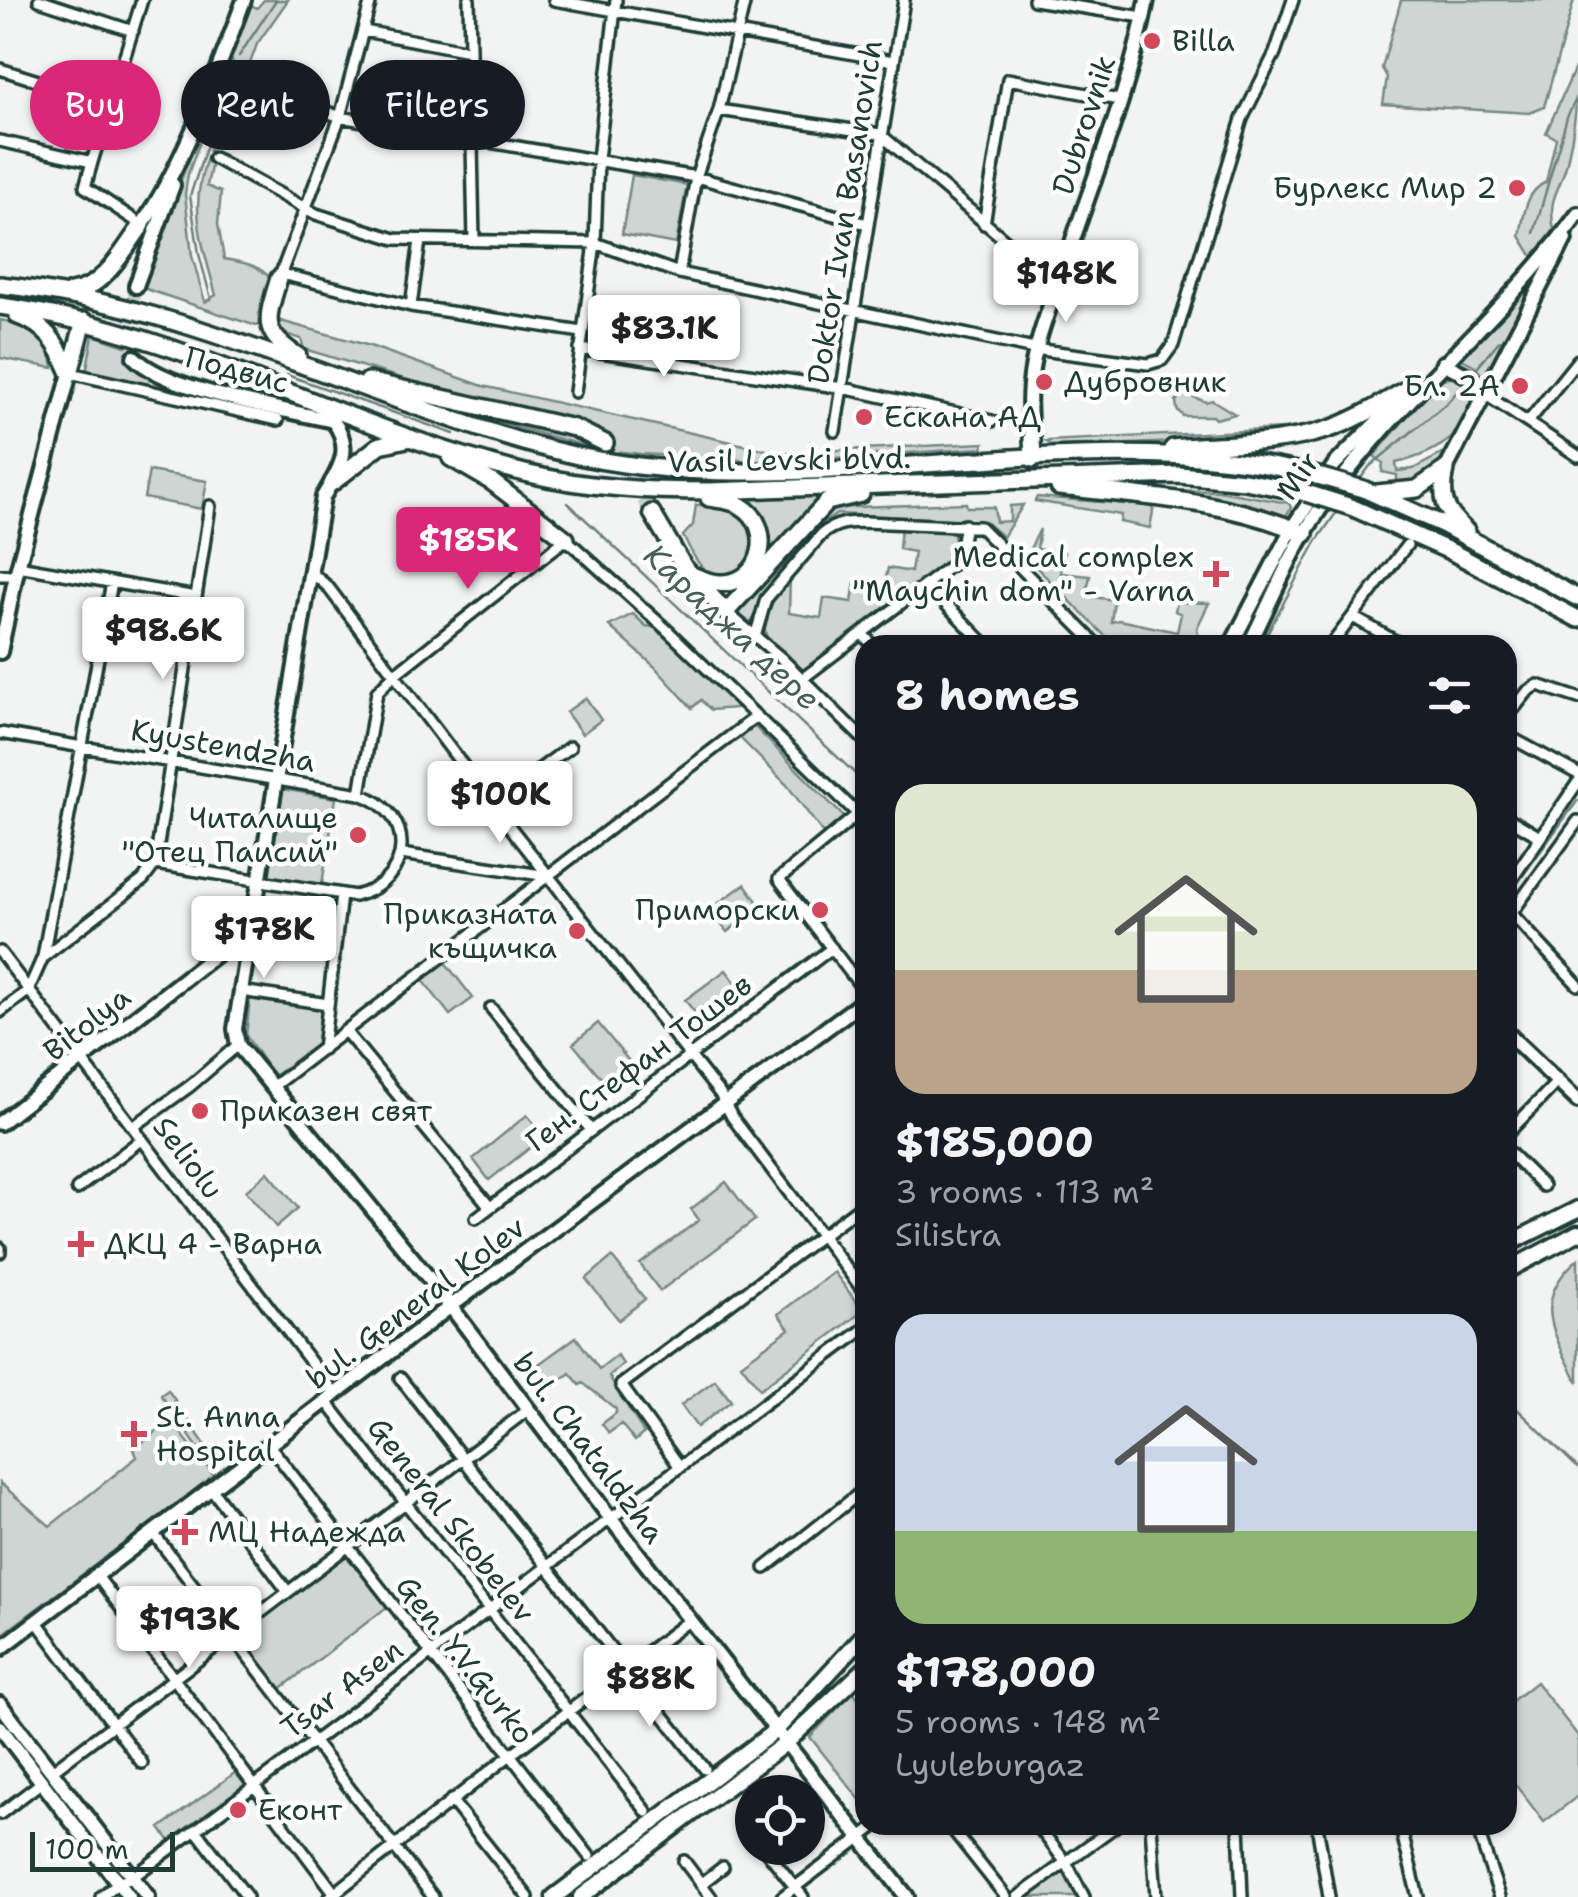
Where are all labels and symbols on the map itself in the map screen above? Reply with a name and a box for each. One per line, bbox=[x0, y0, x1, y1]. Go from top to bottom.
place label: Billa bbox=[1172, 20, 1235, 61]
marker: Billa bbox=[1141, 30, 1163, 52]
street label: Doktor Ivan Basanovich bbox=[797, 37, 892, 387]
street label: Dubrovnik bbox=[1042, 50, 1125, 200]
place label: Бурлекс Мир 2 bbox=[1273, 167, 1497, 208]
marker: Бурлекс Мир 2 bbox=[1506, 177, 1528, 199]
pin: $148K bbox=[996, 240, 1136, 325]
pin: $83.1K bbox=[583, 295, 745, 380]
street label: Подвис bbox=[181, 336, 294, 403]
place label: Дубровник bbox=[1064, 361, 1227, 402]
place label: Бл. 2А bbox=[1403, 365, 1500, 406]
marker: Дубровник bbox=[1033, 371, 1055, 393]
marker: Бл. 2А bbox=[1509, 375, 1531, 397]
place label: Ескана АД bbox=[884, 396, 1041, 437]
marker: Ескана АД bbox=[853, 406, 875, 428]
street label: Vasil Levski blvd. bbox=[667, 437, 911, 482]
street label: Mir bbox=[1266, 443, 1329, 508]
pin: $185K bbox=[398, 507, 538, 592]
water label: Караджа дере bbox=[635, 534, 830, 720]
place label: Medical complex "Maychin dom" - Varna bbox=[852, 536, 1194, 611]
marker: Medical complex "Maychin dom" - Varna bbox=[1203, 561, 1229, 587]
pin: $98.6K bbox=[82, 597, 244, 682]
street label: Kyustendzha bbox=[128, 709, 319, 782]
pin: $100K bbox=[430, 761, 570, 846]
place label: Читалище "Отец Паисий" bbox=[122, 797, 338, 872]
marker: Читалище "Отец Паисий" bbox=[347, 824, 369, 846]
place label: Приморски bbox=[635, 889, 800, 930]
place label: Приказната къщичка bbox=[384, 893, 557, 968]
pin: $178K bbox=[194, 896, 334, 981]
marker: Приморски bbox=[809, 899, 831, 921]
marker: Приказната къщичка bbox=[566, 920, 588, 942]
street label: Ген. Стефан Тошев bbox=[517, 964, 760, 1161]
street label: Bitolya bbox=[35, 976, 139, 1071]
place label: Приказен свят bbox=[220, 1090, 433, 1131]
marker: Приказен свят bbox=[189, 1100, 211, 1122]
street label: Seliolu bbox=[144, 1108, 233, 1207]
street label: bul. General Kolev bbox=[298, 1207, 533, 1398]
place label: ДКЦ 4 - Варна bbox=[104, 1223, 322, 1264]
marker: ДКЦ 4 - Варна bbox=[68, 1231, 94, 1257]
street label: bul. Chataldzha bbox=[504, 1344, 675, 1552]
place label: St. Anna Hospital bbox=[156, 1396, 280, 1471]
street label: General Skobelev bbox=[358, 1408, 545, 1631]
marker: St. Anna Hospital bbox=[121, 1421, 147, 1447]
place label: МЦ Надежда bbox=[208, 1511, 406, 1552]
marker: МЦ Надежда bbox=[172, 1519, 198, 1545]
street label: Gen. Y.V.Gurko bbox=[387, 1567, 544, 1752]
pin: $193K bbox=[119, 1586, 259, 1671]
street label: Tsar Asen bbox=[272, 1629, 411, 1748]
pin: $88K bbox=[591, 1645, 709, 1730]
place label: Еконт bbox=[258, 1789, 343, 1830]
marker: Еконт bbox=[227, 1799, 249, 1821]
scale bar bbox=[30, 1827, 175, 1872]

